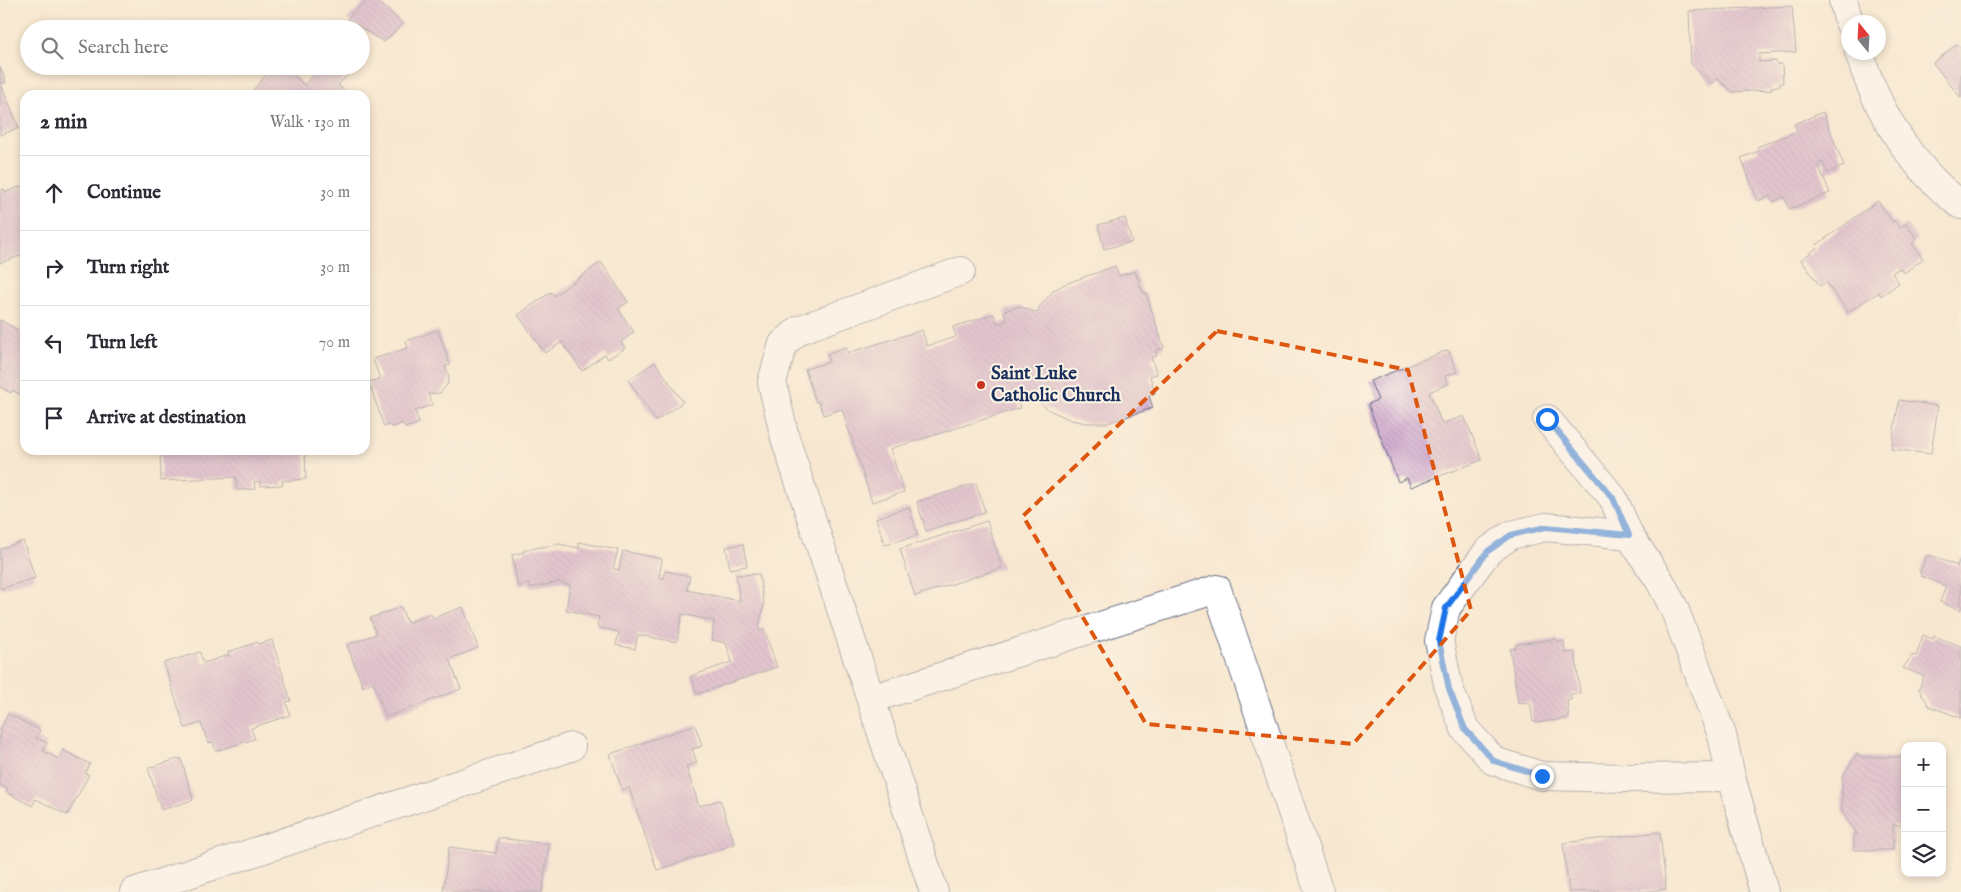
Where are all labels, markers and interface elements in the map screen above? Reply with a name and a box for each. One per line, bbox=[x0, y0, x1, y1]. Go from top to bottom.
north arrow bbox=[1841, 15, 1886, 60]
search box bbox=[20, 20, 370, 75]
icon: search bbox=[38, 34, 66, 62]
text: Search here bbox=[78, 36, 169, 60]
text: 2 min bbox=[40, 109, 87, 136]
text: Walk · 130 m bbox=[270, 113, 350, 133]
icon: ahead bbox=[40, 179, 68, 207]
text: Continue bbox=[87, 181, 161, 205]
text: 30 m bbox=[320, 183, 350, 203]
icon: right bbox=[40, 254, 68, 282]
text: Turn right bbox=[87, 256, 169, 280]
text: 30 m bbox=[320, 258, 350, 278]
icon: left bbox=[40, 329, 68, 357]
text: Turn left bbox=[87, 331, 158, 355]
text: 70 m bbox=[319, 333, 350, 353]
place label: Saint Luke Catholic Church bbox=[991, 362, 1122, 408]
marker: Saint Luke Catholic Church bbox=[975, 379, 987, 391]
icon: arrive bbox=[40, 404, 68, 432]
text: Arrive at destination bbox=[87, 406, 246, 430]
route start bbox=[1536, 408, 1559, 431]
map controls bbox=[1901, 742, 1946, 877]
button: + bbox=[1901, 742, 1946, 787]
route end bbox=[1531, 765, 1554, 788]
button: − bbox=[1901, 787, 1946, 832]
button: layers bbox=[1901, 832, 1946, 877]

